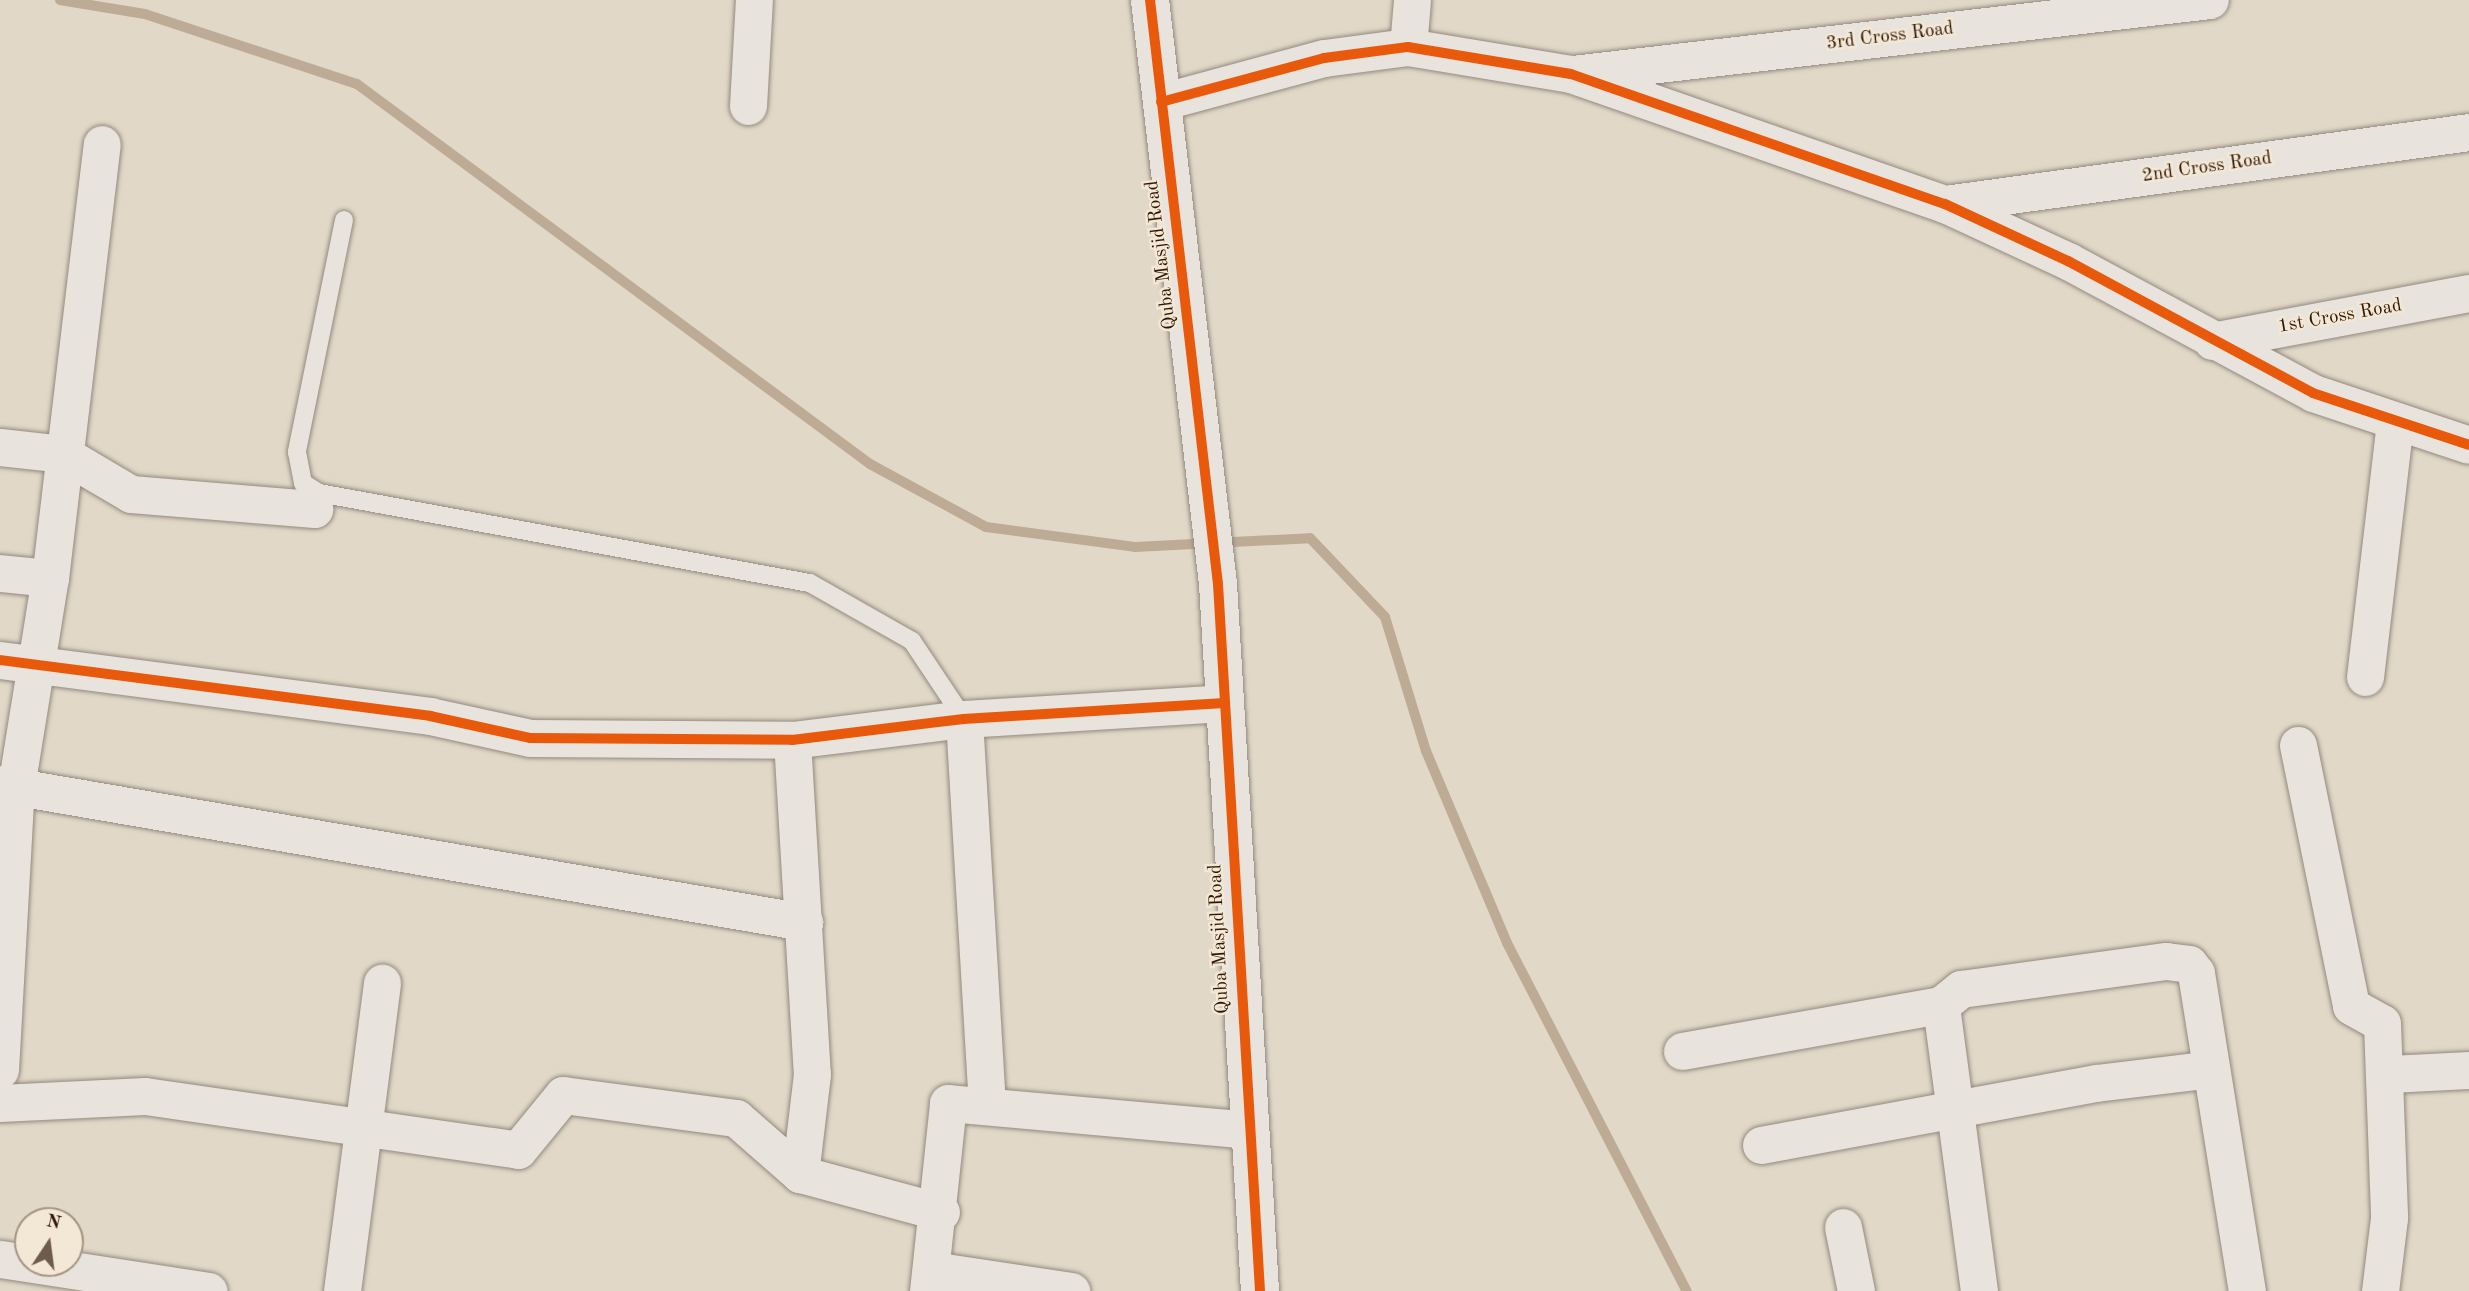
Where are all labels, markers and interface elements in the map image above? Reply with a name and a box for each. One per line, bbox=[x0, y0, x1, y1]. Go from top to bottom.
street label: 3rd Cross Road bbox=[1825, 18, 1955, 56]
street label: 2nd Cross Road bbox=[2141, 148, 2273, 188]
street label: Quba Masjid Road bbox=[1142, 179, 1182, 331]
street label: 1st Cross Road bbox=[2276, 295, 2404, 339]
street label: Quba Masjid Road bbox=[1205, 863, 1235, 1015]
north arrow bbox=[14, 1207, 84, 1277]
text: N bbox=[44, 1212, 63, 1234]

